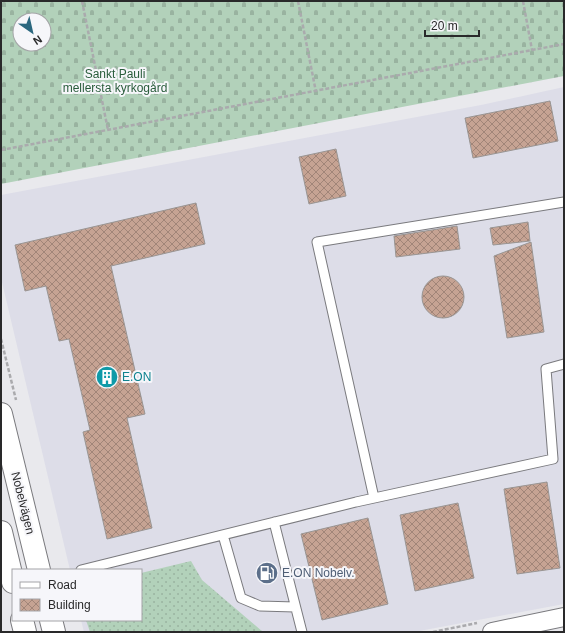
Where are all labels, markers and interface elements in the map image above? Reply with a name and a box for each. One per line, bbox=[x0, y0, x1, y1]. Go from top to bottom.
north arrow bbox=[12, 12, 52, 52]
scale bar bbox=[425, 12, 479, 38]
text: 20 m bbox=[431, 19, 458, 33]
text: N bbox=[31, 33, 44, 48]
park label: Sankt Pauli mellersta kyrkogård bbox=[63, 67, 167, 95]
building icon: E.ON bbox=[94, 364, 120, 390]
place label: E.ON bbox=[122, 370, 151, 384]
street label: Nobelvägen bbox=[8, 470, 38, 536]
fuel station icon: E.ON Nobelv. bbox=[254, 560, 280, 586]
place label: E.ON Nobelv. bbox=[282, 566, 354, 580]
legend bbox=[12, 569, 142, 621]
text: Road bbox=[48, 578, 77, 592]
text: Building bbox=[48, 598, 91, 612]

